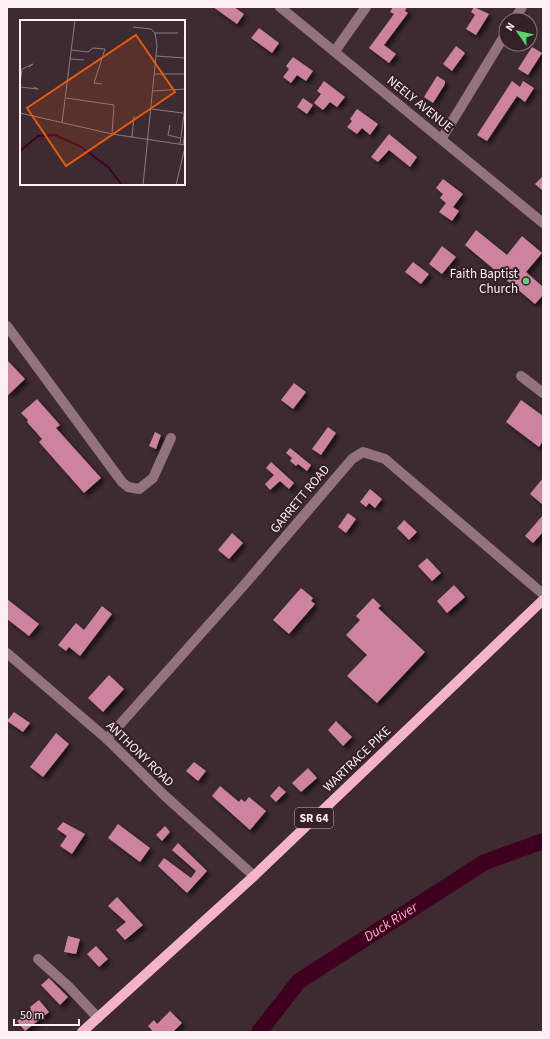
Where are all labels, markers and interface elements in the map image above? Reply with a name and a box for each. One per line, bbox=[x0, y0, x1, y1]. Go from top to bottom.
north arrow bbox=[498, 12, 538, 52]
text: N bbox=[502, 19, 518, 34]
inset map bbox=[20, 20, 185, 185]
street label: NEELY AVENUE bbox=[383, 72, 457, 136]
place label: Faith Baptist Church bbox=[450, 265, 519, 298]
marker: Faith Baptist Church bbox=[521, 276, 531, 286]
street label: GARRETT ROAD bbox=[266, 461, 334, 537]
street label: ANTHONY ROAD bbox=[102, 717, 178, 791]
street label: WARTRACE PIKE bbox=[319, 722, 395, 796]
road number: SR 64 bbox=[295, 808, 333, 828]
water label: Duck River bbox=[360, 897, 423, 947]
scale bar bbox=[14, 1001, 79, 1027]
text: 50 m bbox=[20, 1007, 44, 1024]

